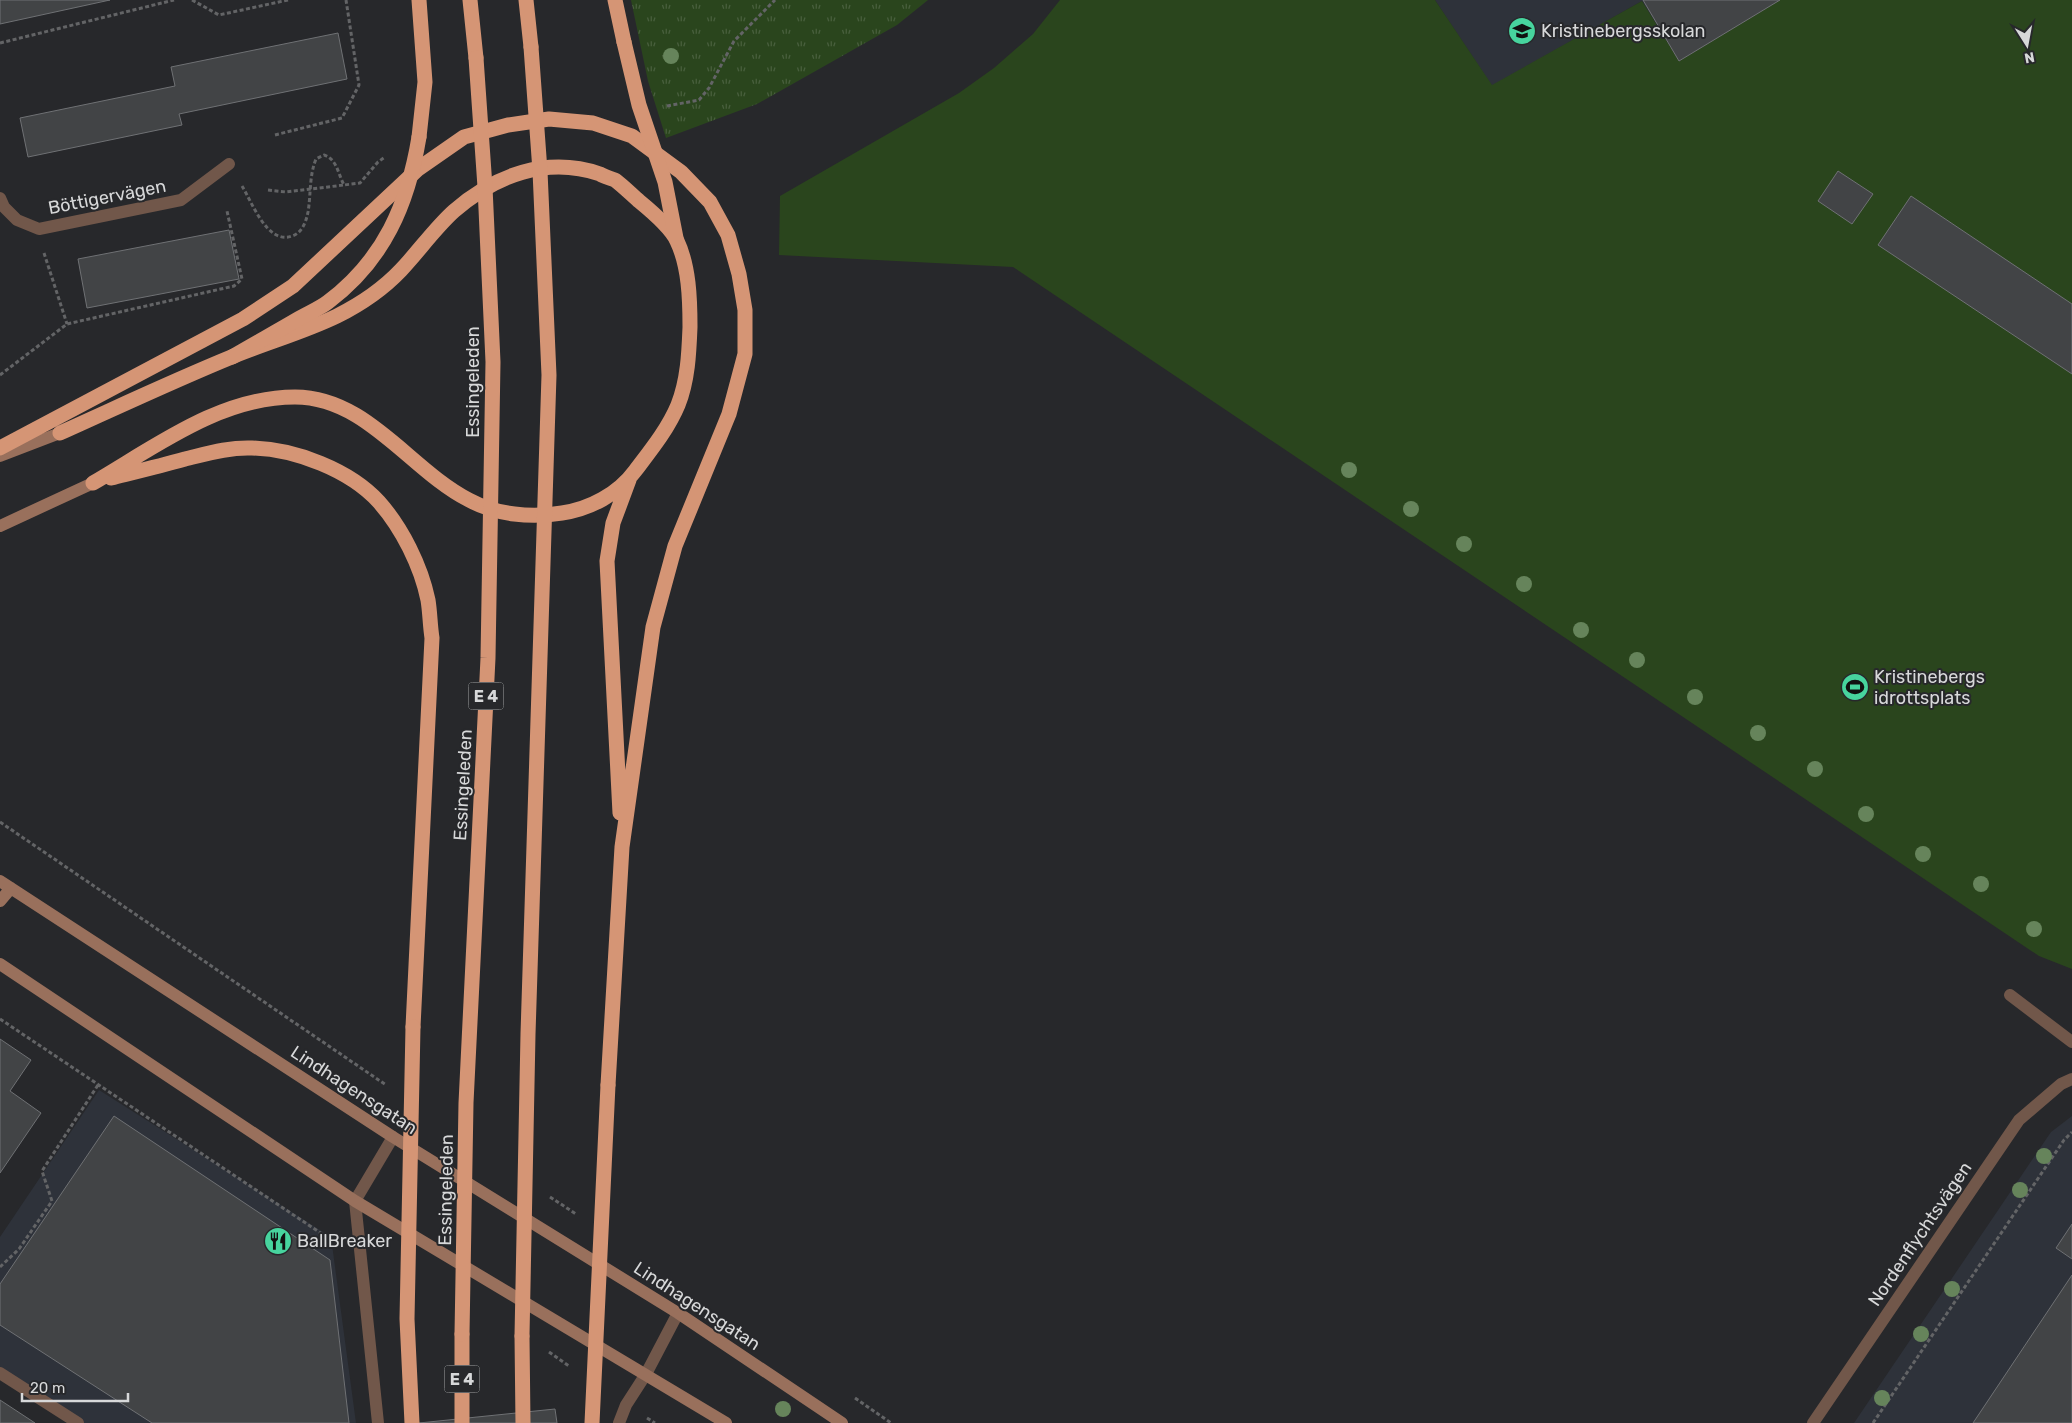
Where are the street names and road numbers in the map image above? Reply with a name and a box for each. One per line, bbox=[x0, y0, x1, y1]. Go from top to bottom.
street label: Böttigervägen bbox=[46, 175, 168, 219]
street label: Essingeleden bbox=[462, 326, 484, 438]
road number: E 4 bbox=[468, 682, 504, 709]
street label: Essingeleden bbox=[449, 729, 477, 841]
street label: Lindhagensgatan bbox=[287, 1041, 421, 1139]
street label: Essingeleden bbox=[434, 1134, 458, 1246]
street label: Nordenflychtsvägen bbox=[1864, 1158, 1976, 1310]
street label: Lindhagensgatan bbox=[630, 1257, 764, 1355]
road number: E 4 bbox=[444, 1366, 480, 1392]

